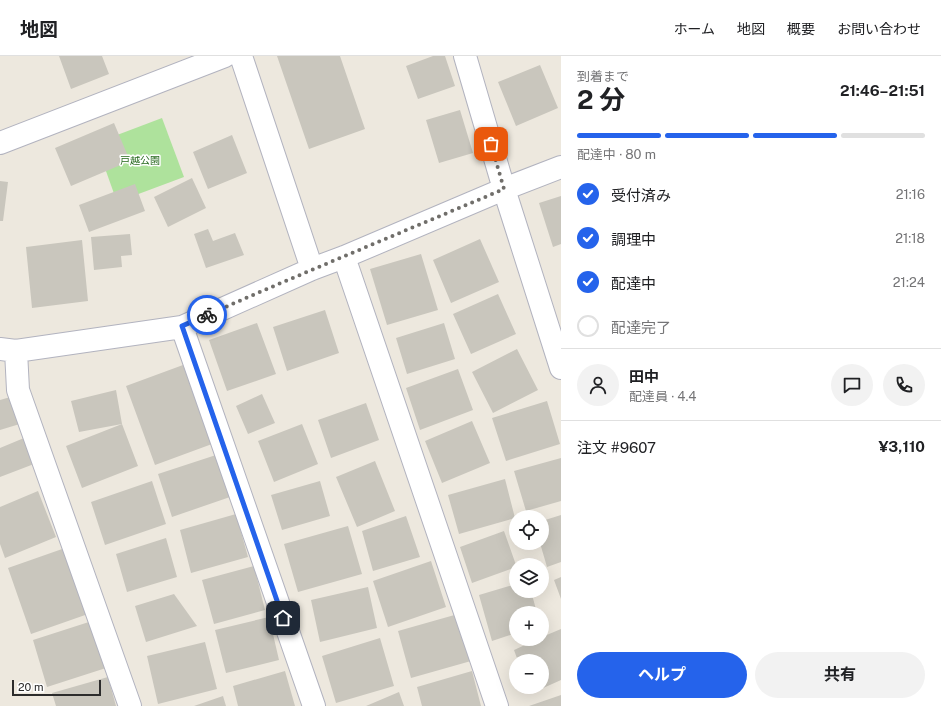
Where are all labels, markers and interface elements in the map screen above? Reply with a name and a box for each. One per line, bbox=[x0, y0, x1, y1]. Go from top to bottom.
text: 地図 bbox=[20, 18, 58, 40]
text: ホーム bbox=[673, 21, 715, 37]
text: 地図 bbox=[737, 21, 765, 37]
text: 概要 bbox=[787, 21, 815, 37]
text: お問い合わせ bbox=[837, 21, 921, 37]
text: 到着まで bbox=[577, 69, 629, 84]
text: 21:46–21:51 bbox=[840, 82, 925, 99]
text: 2 分 bbox=[577, 84, 625, 115]
pin bbox=[474, 127, 508, 161]
icon: bag bbox=[480, 133, 502, 155]
text: 配達中 · 80 m bbox=[577, 147, 656, 162]
park label: 戸越公園 bbox=[120, 154, 160, 166]
icon: check bbox=[577, 183, 599, 205]
text: 受付済み bbox=[611, 187, 671, 204]
text: 21:16 bbox=[896, 187, 925, 202]
icon: check bbox=[577, 227, 599, 249]
text: 調理中 bbox=[611, 231, 656, 248]
text: 21:18 bbox=[895, 231, 925, 246]
icon: check bbox=[577, 271, 599, 293]
text: 配達中 bbox=[611, 275, 656, 292]
text: 21:24 bbox=[893, 275, 925, 290]
courier bbox=[187, 295, 227, 335]
icon: bike bbox=[196, 304, 218, 326]
text: 配達完了 bbox=[611, 319, 671, 336]
button: person bbox=[577, 364, 619, 406]
button: chat bbox=[831, 364, 873, 406]
button: phone bbox=[883, 364, 925, 406]
text: 田中 bbox=[629, 368, 659, 385]
text: 配達員 · 4.4 bbox=[629, 389, 696, 404]
text: ¥3,110 bbox=[878, 438, 925, 455]
text: 注文 #9607 bbox=[577, 439, 656, 456]
map controls bbox=[509, 510, 549, 694]
button: locate bbox=[509, 510, 549, 550]
button: layers bbox=[509, 558, 549, 598]
pin bbox=[266, 601, 300, 635]
button: + bbox=[509, 606, 549, 646]
icon: home bbox=[272, 607, 294, 629]
button: ヘルプ bbox=[577, 652, 747, 698]
button: 共有 bbox=[755, 652, 925, 698]
button: − bbox=[509, 654, 549, 694]
scale bar bbox=[12, 678, 101, 697]
text: 20 m bbox=[18, 681, 43, 693]

